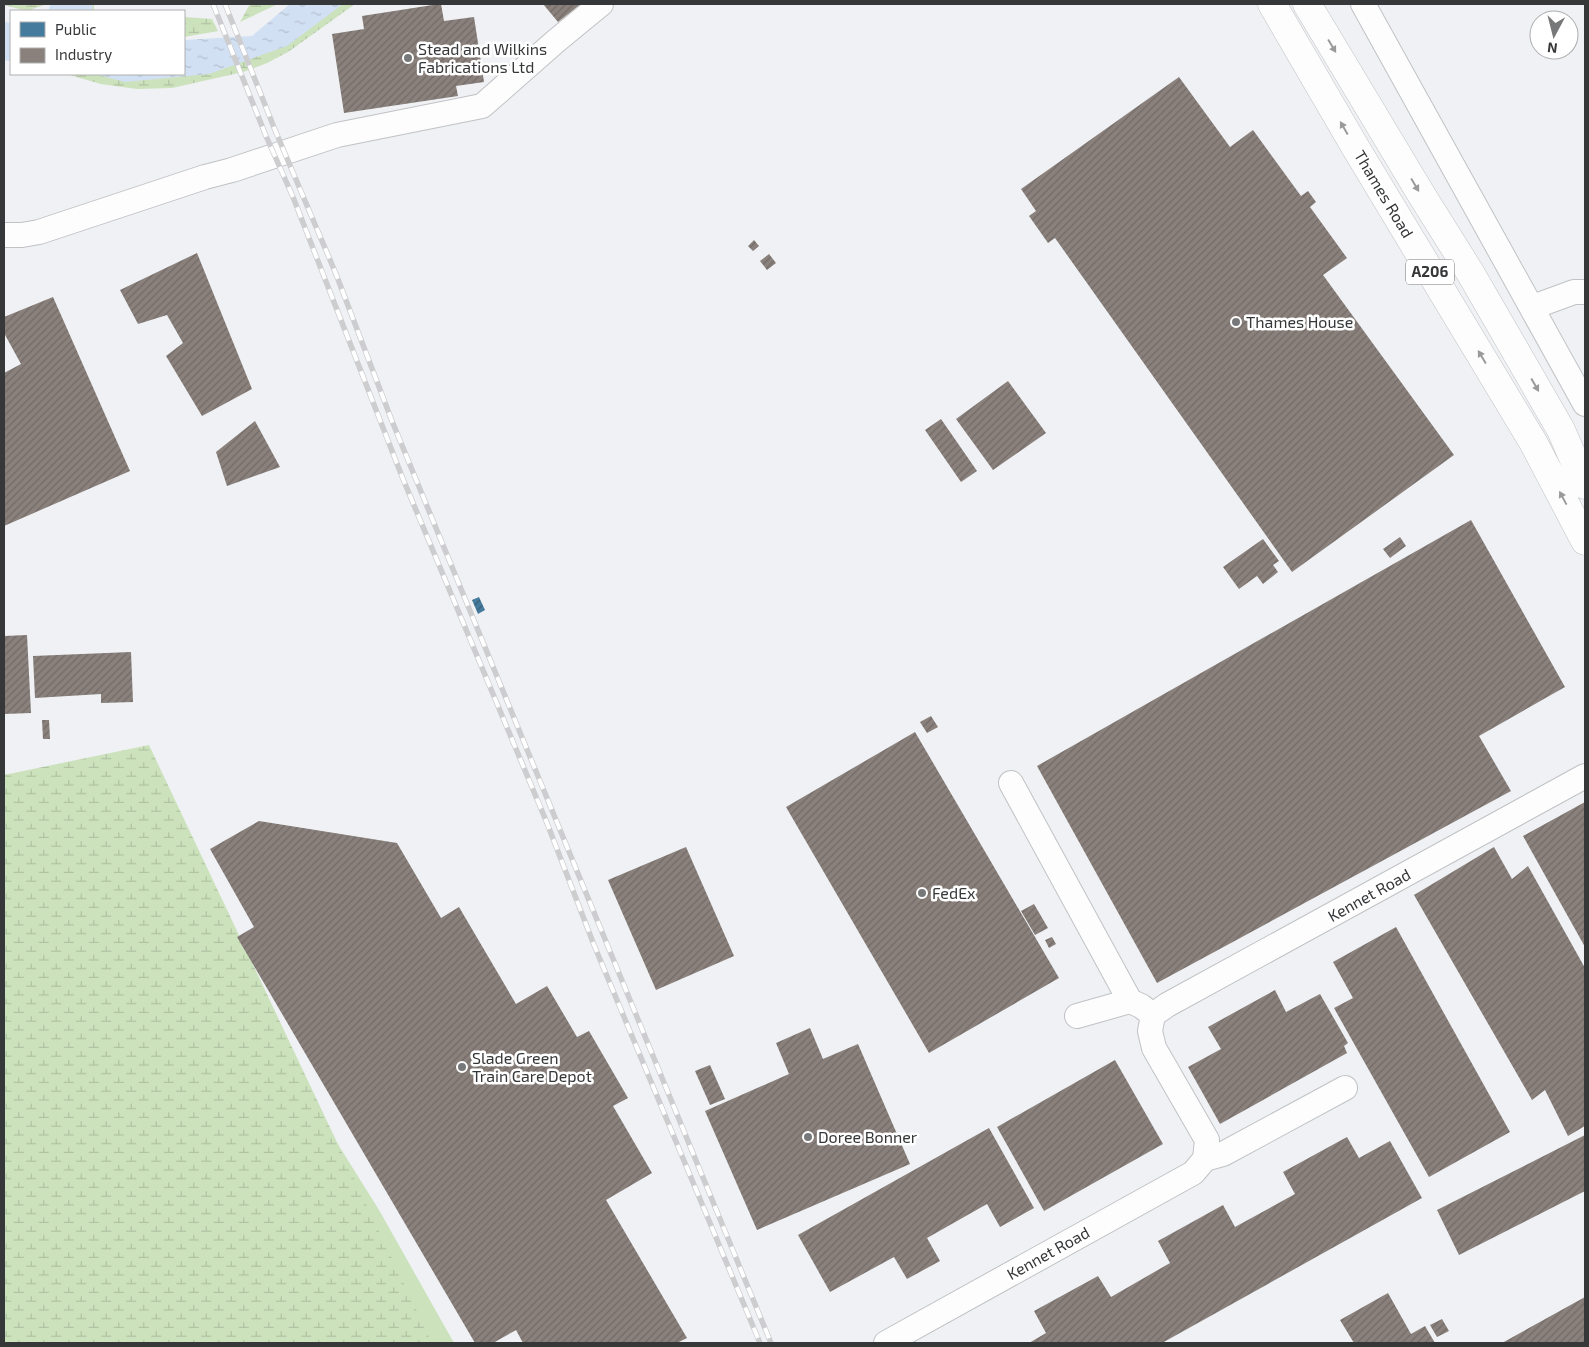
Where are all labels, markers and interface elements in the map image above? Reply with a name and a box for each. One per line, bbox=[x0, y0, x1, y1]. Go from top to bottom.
legend bbox=[10, 10, 185, 75]
north arrow bbox=[1529, 10, 1579, 60]
text: Public bbox=[55, 20, 96, 38]
place label: Stead and Wilkins Fabrications Ltd bbox=[418, 39, 547, 76]
one-way arrow bbox=[1328, 39, 1337, 52]
text: N bbox=[1546, 39, 1558, 57]
text: Industry bbox=[55, 45, 112, 63]
marker: Stead and Wilkins Fabrications Ltd bbox=[402, 52, 414, 64]
one-way arrow bbox=[1340, 121, 1349, 135]
street label: Thames Road bbox=[1351, 147, 1418, 241]
one-way arrow bbox=[1411, 179, 1420, 192]
road number: A206 bbox=[1406, 260, 1454, 284]
place label: Thames House bbox=[1246, 312, 1353, 331]
marker: Thames House bbox=[1230, 316, 1242, 328]
one-way arrow bbox=[1478, 351, 1487, 364]
one-way arrow bbox=[1530, 378, 1539, 391]
one-way arrow bbox=[1559, 491, 1567, 506]
street label: Kennet Road bbox=[1324, 864, 1413, 925]
place label: FedEx bbox=[932, 883, 976, 902]
marker: FedEx bbox=[916, 887, 928, 899]
place label: Slade Green Train Care Depot bbox=[472, 1048, 592, 1085]
marker: Slade Green Train Care Depot bbox=[456, 1061, 468, 1073]
place label: Doree Bonner bbox=[818, 1127, 918, 1146]
marker: Doree Bonner bbox=[802, 1131, 814, 1143]
street label: Kennet Road bbox=[1003, 1222, 1092, 1283]

